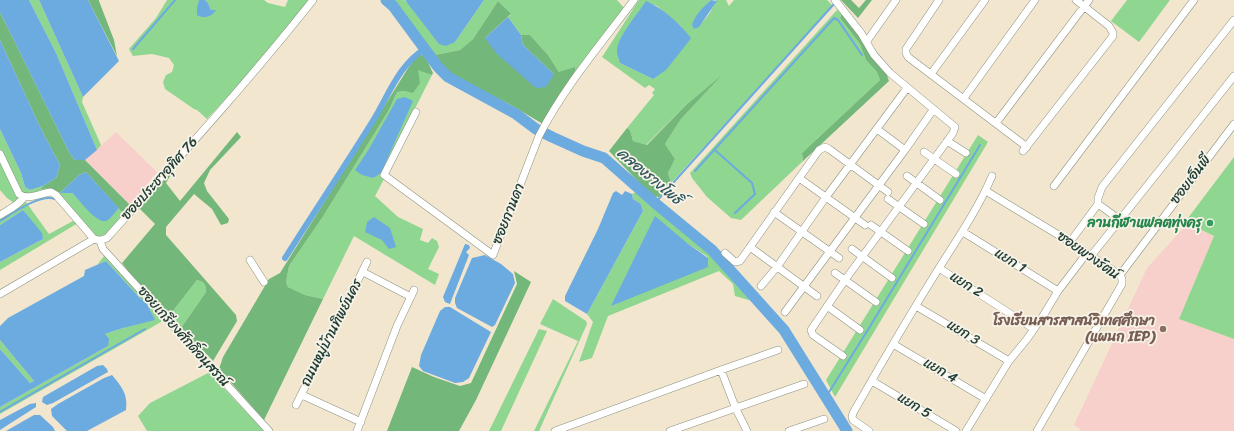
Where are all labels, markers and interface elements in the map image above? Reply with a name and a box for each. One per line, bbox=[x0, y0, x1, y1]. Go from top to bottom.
street label: ซอยประชาอุทิศ 76 bbox=[118, 134, 202, 224]
water label: คลองรางโพธิ์ bbox=[613, 145, 685, 209]
street label: ซอยเอ็นพี bbox=[1167, 152, 1215, 208]
street label: ซอยกานดา bbox=[489, 181, 529, 247]
place label: ลานกีฬาแฟลตทุ่งครุ bbox=[1087, 215, 1202, 231]
marker: ลานกีฬาแฟลตทุ่งครุ bbox=[1205, 218, 1215, 228]
street label: ซอยพวงรัตน์ bbox=[1053, 228, 1123, 284]
street label: แยก 1 bbox=[991, 245, 1029, 277]
street label: แยก 2 bbox=[946, 268, 986, 302]
street label: ถนนหมู่บ้านทิพย์นคร bbox=[298, 276, 366, 390]
street label: ซอยเกรียงศักดิ์อนุสรณ์ bbox=[134, 283, 232, 391]
place label: โรงเรียนสารสาสน์วิเทศศึกษา (แผนก IEP) bbox=[993, 313, 1155, 346]
street label: แยก 3 bbox=[943, 317, 983, 349]
marker: โรงเรียนสารสาสน์วิเทศศึกษา (แผนก IEP) bbox=[1158, 324, 1168, 334]
street label: แยก 4 bbox=[920, 355, 960, 387]
street label: แยก 5 bbox=[894, 389, 934, 423]

